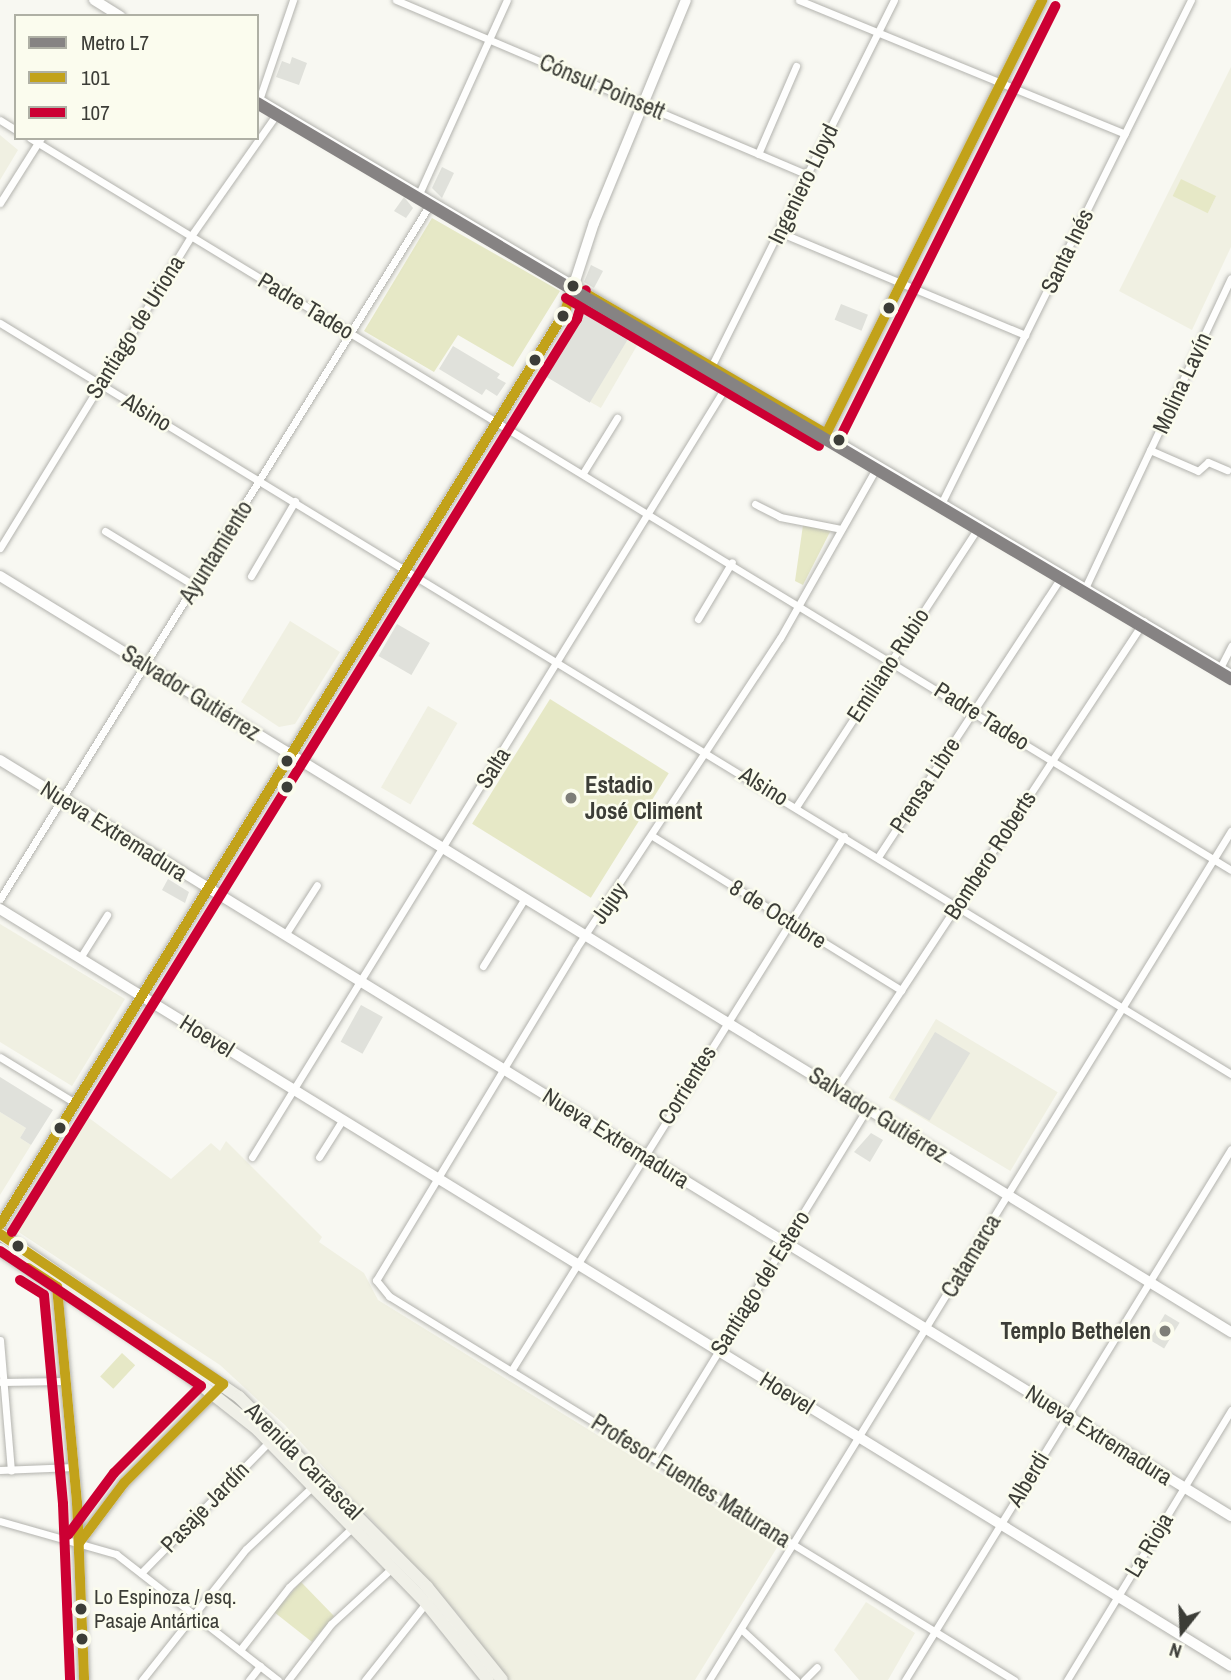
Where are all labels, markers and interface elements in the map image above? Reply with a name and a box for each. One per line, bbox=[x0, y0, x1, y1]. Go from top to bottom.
legend bbox=[14, 14, 259, 140]
text: Metro L7 bbox=[81, 28, 149, 57]
street label: Cónsul Poinsett bbox=[535, 48, 669, 126]
text: 101 bbox=[81, 63, 110, 92]
text: 107 bbox=[81, 98, 110, 127]
street label: Ingeniero Lloyd bbox=[762, 120, 844, 248]
street label: Santa Inés bbox=[1035, 204, 1099, 298]
street label: Santiago de Uriona bbox=[80, 250, 190, 404]
street label: Padre Tadeo bbox=[253, 267, 359, 345]
unlabelled marker bbox=[566, 279, 580, 293]
unlabelled marker bbox=[882, 301, 896, 315]
unlabelled marker bbox=[556, 309, 570, 323]
street label: Molina Lavín bbox=[1147, 328, 1217, 438]
unlabelled marker bbox=[528, 353, 542, 367]
street label: Alsino bbox=[117, 387, 177, 437]
unlabelled marker bbox=[832, 433, 846, 447]
street label: Ayuntamiento bbox=[174, 495, 258, 609]
street label: Emiliano Rubio bbox=[841, 603, 935, 727]
street label: Salvador Gutiérrez bbox=[117, 639, 265, 747]
street label: Padre Tadeo bbox=[929, 676, 1035, 756]
street label: Prensa Libre bbox=[884, 732, 966, 838]
street label: Salta bbox=[470, 742, 516, 794]
unlabelled marker bbox=[280, 754, 294, 768]
street label: Alsino bbox=[734, 760, 794, 812]
place label: Estadio José Climent bbox=[585, 771, 702, 825]
street label: Nueva Extremadura bbox=[36, 775, 192, 887]
unlabelled marker bbox=[280, 780, 294, 794]
street label: Bombero Roberts bbox=[938, 786, 1042, 924]
marker: Estadio José Climent bbox=[563, 790, 579, 806]
street label: 8 de Octubre bbox=[724, 873, 832, 955]
street label: Jujuy bbox=[585, 877, 633, 929]
street label: Hoevel bbox=[175, 1009, 239, 1063]
street label: Corrientes bbox=[652, 1040, 722, 1130]
street label: Salvador Gutiérrez bbox=[804, 1061, 952, 1169]
street label: Nueva Extremadura bbox=[538, 1082, 694, 1194]
unlabelled marker bbox=[53, 1121, 67, 1135]
street label: Santiago del Estero bbox=[704, 1205, 816, 1361]
street label: Catamarca bbox=[935, 1209, 1007, 1303]
unlabelled marker bbox=[11, 1239, 25, 1253]
place label: Templo Bethelen bbox=[1000, 1317, 1151, 1345]
marker: Templo Bethelen bbox=[1157, 1323, 1173, 1339]
street label: Hoevel bbox=[755, 1366, 819, 1420]
street label: Nueva Extremadura bbox=[1021, 1379, 1177, 1491]
street label: Avenida Carrascal bbox=[240, 1397, 368, 1525]
street label: Profesor Fuentes Maturana bbox=[586, 1408, 796, 1554]
street label: Alberdi bbox=[1001, 1446, 1055, 1512]
street label: Pasaje Jardín bbox=[155, 1456, 255, 1558]
street label: La Rioja bbox=[1119, 1508, 1179, 1582]
place label: Lo Espinoza / esq. Pasaje Antártica bbox=[94, 1584, 237, 1634]
north arrow bbox=[1147, 1596, 1217, 1666]
marker: Lo Espinoza / esq. Pasaje Antártica bbox=[74, 1602, 88, 1616]
unlabelled marker bbox=[75, 1632, 89, 1646]
text: N bbox=[1166, 1637, 1185, 1665]

